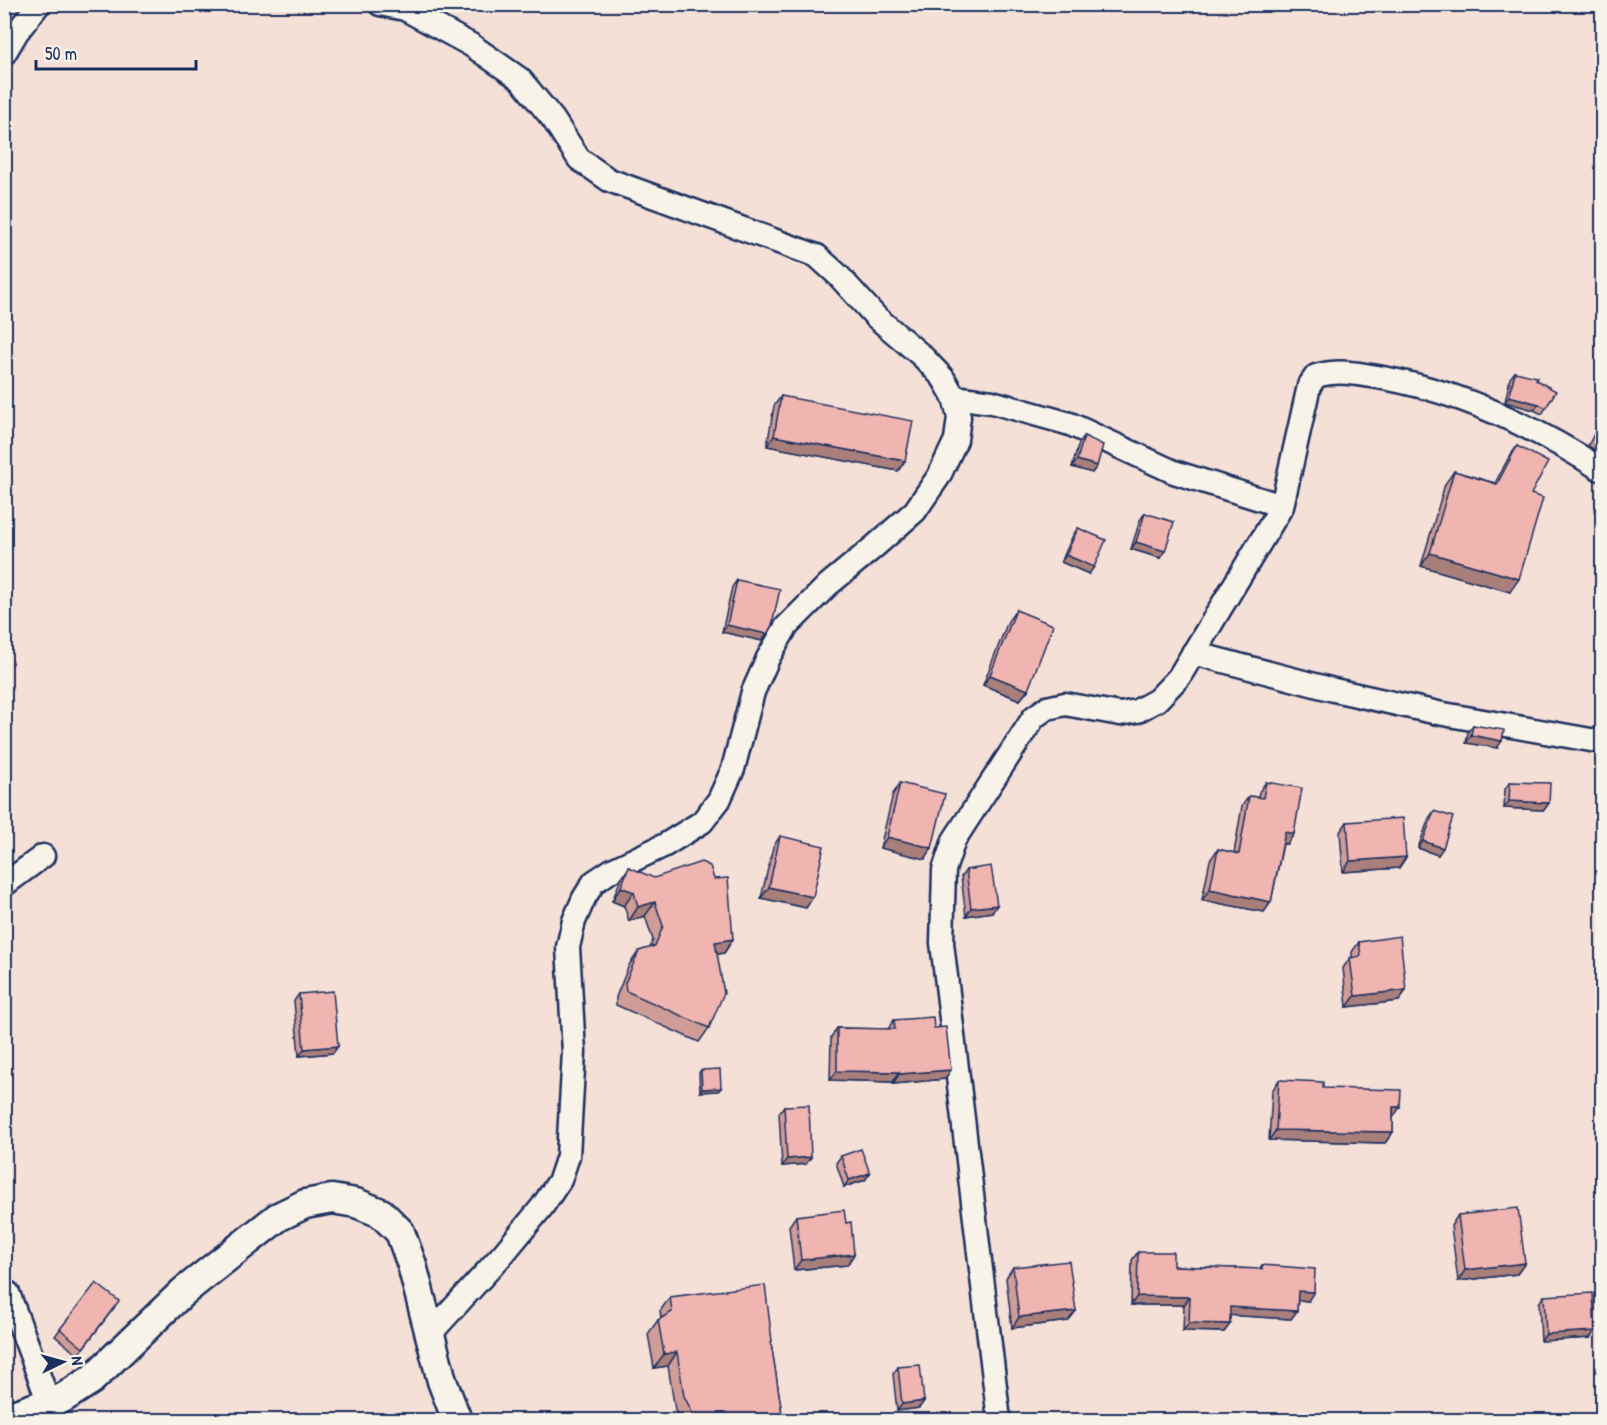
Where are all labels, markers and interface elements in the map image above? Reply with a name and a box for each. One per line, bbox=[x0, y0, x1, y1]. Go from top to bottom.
scale bar bbox=[36, 33, 196, 71]
text: 50 m bbox=[45, 41, 77, 66]
north arrow bbox=[33, 1332, 93, 1392]
text: N bbox=[67, 1355, 89, 1366]

